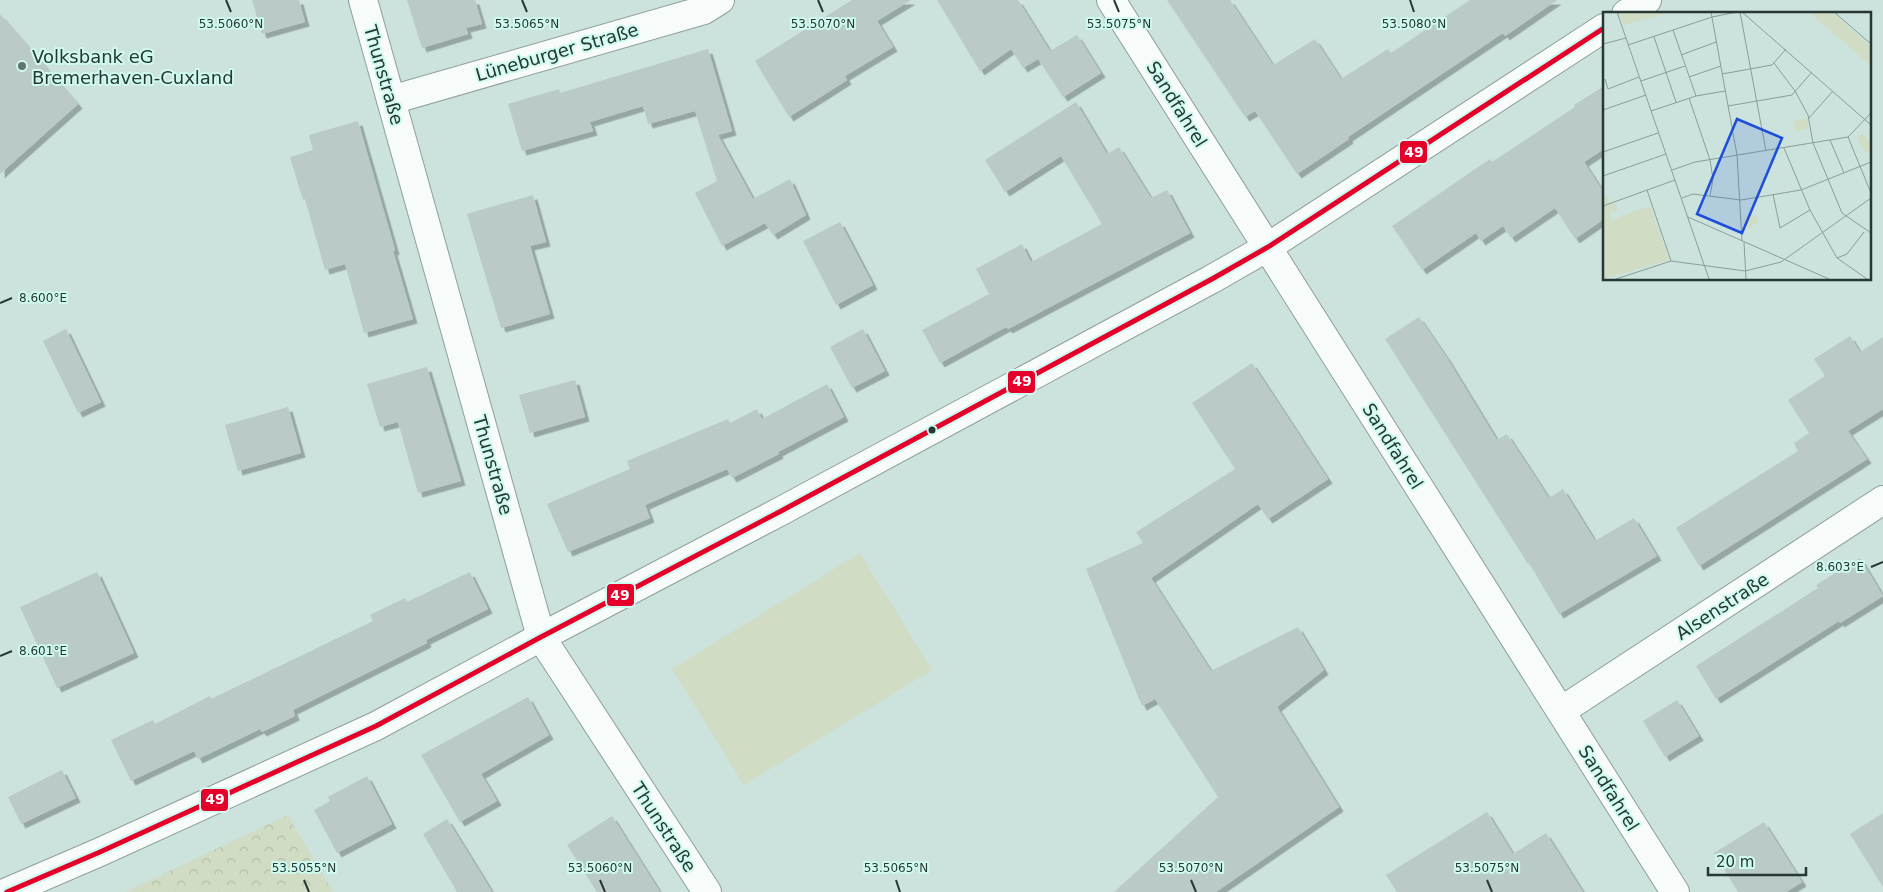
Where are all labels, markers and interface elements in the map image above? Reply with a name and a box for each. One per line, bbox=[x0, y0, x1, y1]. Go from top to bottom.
inset map bbox=[1603, 12, 1870, 280]
text: 53.5060°N bbox=[199, 17, 263, 31]
text: 53.5065°N bbox=[495, 17, 559, 31]
text: 53.5070°N bbox=[791, 17, 855, 31]
text: 53.5075°N bbox=[1087, 17, 1151, 31]
text: 53.5080°N bbox=[1382, 17, 1446, 31]
street label: Lüneburger Straße bbox=[473, 19, 641, 85]
street label: Thunstraße bbox=[360, 22, 408, 127]
place label: Volksbank eG Bremerhaven-Cuxland bbox=[32, 46, 234, 88]
street label: Sandfahrel bbox=[1142, 57, 1212, 151]
marker: Volksbank eG Bremerhaven-Cuxland bbox=[16, 60, 28, 72]
line badge: 49 bbox=[1399, 140, 1428, 164]
text: 49 bbox=[1404, 144, 1424, 160]
text: 8.600°E bbox=[19, 291, 67, 305]
line badge: 49 bbox=[1007, 370, 1036, 394]
text: 49 bbox=[1012, 373, 1032, 389]
street label: Sandfahrel bbox=[1358, 399, 1428, 493]
street label: Thunstraße bbox=[469, 412, 517, 517]
unlabelled marker bbox=[927, 425, 937, 435]
text: 8.603°E bbox=[1816, 560, 1864, 574]
street label: Alsenstraße bbox=[1672, 568, 1772, 644]
line badge: 49 bbox=[606, 583, 635, 607]
text: 49 bbox=[610, 587, 630, 603]
text: 8.601°E bbox=[19, 644, 67, 658]
street label: Sandfahrel bbox=[1574, 741, 1644, 835]
street label: Thunstraße bbox=[627, 777, 701, 876]
line badge: 49 bbox=[200, 788, 229, 812]
text: 49 bbox=[205, 791, 225, 807]
scale bar bbox=[1708, 844, 1806, 876]
text: 20 m bbox=[1716, 853, 1754, 871]
text: 53.5055°N bbox=[272, 861, 336, 875]
text: 53.5060°N bbox=[568, 861, 632, 875]
text: 53.5065°N bbox=[864, 861, 928, 875]
text: 53.5070°N bbox=[1159, 861, 1223, 875]
text: 53.5075°N bbox=[1455, 861, 1519, 875]

